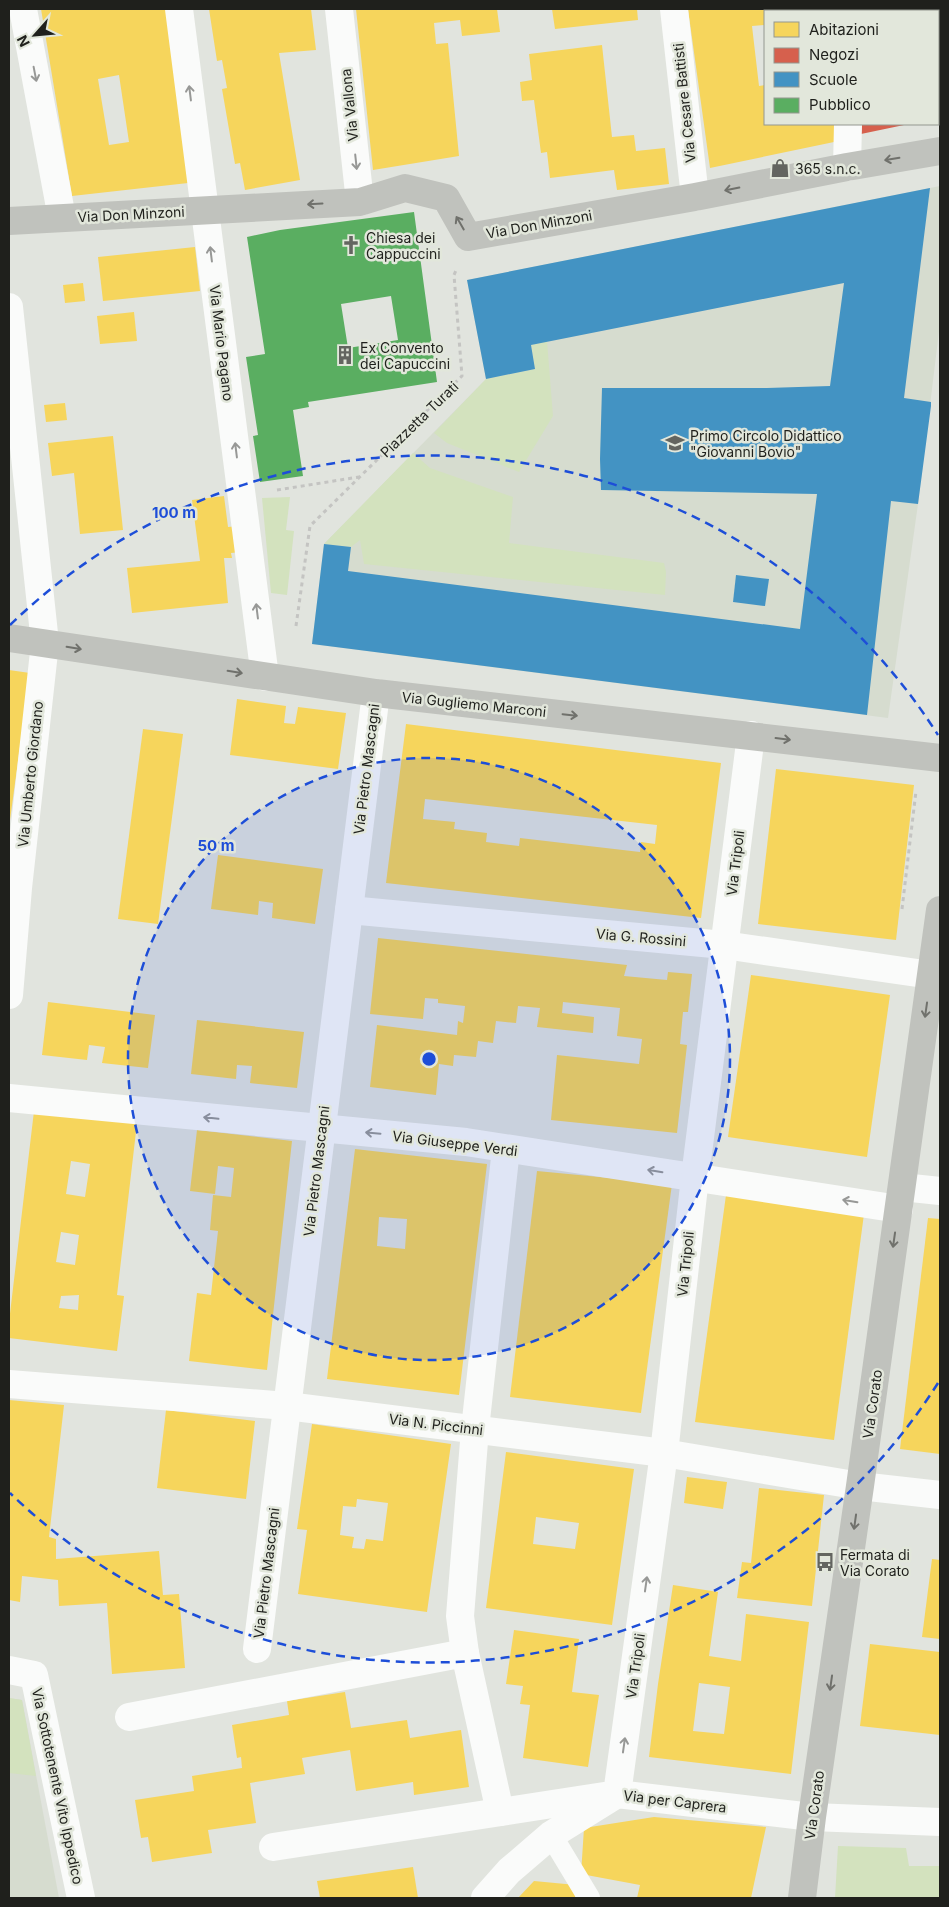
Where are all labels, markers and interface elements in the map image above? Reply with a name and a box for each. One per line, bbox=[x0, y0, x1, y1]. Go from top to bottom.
north arrow bbox=[10, 10, 60, 60]
legend bbox=[764, 10, 939, 125]
text: Abitazioni bbox=[809, 20, 879, 39]
text: N bbox=[13, 33, 33, 50]
street label: Via Cesare Battisti bbox=[669, 42, 699, 164]
text: Negozi bbox=[809, 45, 859, 64]
one-way arrow bbox=[30, 65, 40, 81]
street label: Via Vallona bbox=[337, 68, 361, 142]
text: Scuole bbox=[809, 70, 857, 89]
one-way arrow bbox=[185, 85, 195, 101]
text: Pubblico bbox=[809, 95, 871, 114]
one-way arrow bbox=[351, 153, 361, 169]
one-way arrow bbox=[885, 155, 901, 165]
shop icon: 365 s.n.c. bbox=[769, 157, 791, 179]
place label: 365 s.n.c. bbox=[795, 160, 861, 177]
one-way arrow bbox=[725, 185, 741, 195]
one-way arrow bbox=[307, 200, 323, 209]
street label: Via Don Minzoni bbox=[77, 203, 185, 225]
street label: Via Don Minzoni bbox=[485, 206, 593, 242]
one-way arrow bbox=[455, 215, 465, 230]
place label: Chiesa dei Cappuccini bbox=[366, 229, 441, 262]
church icon: Chiesa dei Cappuccini bbox=[340, 234, 362, 256]
one-way arrow bbox=[206, 246, 216, 262]
street label: Via Mario Pagano bbox=[206, 284, 238, 402]
place label: Ex Convento dei Capuccini bbox=[360, 339, 450, 372]
building icon: Ex Convento dei Capuccini bbox=[334, 344, 356, 366]
street label: Piazzetta Turati bbox=[377, 378, 461, 460]
place label: Primo Circolo Didattico "Giovanni Bovio" bbox=[690, 427, 842, 460]
school or university icon: Primo Circolo Didattico "Giovanni Bovio" bbox=[664, 432, 686, 454]
one-way arrow bbox=[231, 442, 241, 458]
text: 100 m bbox=[152, 503, 196, 522]
one-way arrow bbox=[252, 603, 262, 619]
one-way arrow bbox=[66, 643, 82, 653]
one-way arrow bbox=[227, 667, 243, 677]
street label: Via Gugliemo Marconi bbox=[401, 688, 547, 720]
street label: Via Umberto Giordano bbox=[14, 700, 46, 848]
street label: Via Pietro Mascagni bbox=[350, 703, 382, 835]
one-way arrow bbox=[561, 710, 577, 720]
one-way arrow bbox=[775, 734, 791, 744]
street label: Via Tripoli bbox=[723, 829, 747, 897]
text: 50 m bbox=[198, 836, 234, 855]
street label: Via G. Rossini bbox=[595, 925, 687, 949]
one-way arrow bbox=[921, 1002, 931, 1018]
centre of rings bbox=[420, 1050, 438, 1068]
street label: Via Pietro Mascagni bbox=[300, 1105, 332, 1237]
one-way arrow bbox=[203, 1113, 219, 1122]
street label: Via Giuseppe Verdi bbox=[391, 1127, 519, 1159]
one-way arrow bbox=[365, 1128, 381, 1138]
one-way arrow bbox=[647, 1166, 663, 1176]
one-way arrow bbox=[843, 1196, 859, 1206]
street label: Via Tripoli bbox=[673, 1230, 697, 1298]
one-way arrow bbox=[889, 1232, 899, 1248]
street label: Via Corato bbox=[859, 1368, 885, 1440]
street label: Via N. Piccinni bbox=[388, 1410, 484, 1438]
street label: Via Pietro Mascagni bbox=[250, 1507, 282, 1639]
one-way arrow bbox=[850, 1514, 860, 1530]
place label: Fermata di Via Corato bbox=[840, 1546, 910, 1579]
bus stop icon: Fermata di Via Corato bbox=[814, 1551, 836, 1573]
one-way arrow bbox=[641, 1577, 651, 1593]
street label: Via Tripoli bbox=[622, 1632, 648, 1700]
one-way arrow bbox=[826, 1675, 836, 1691]
street label: Via Sottotenente Vito Ippedico bbox=[29, 1686, 87, 1886]
one-way arrow bbox=[619, 1738, 629, 1754]
street label: Via Corato bbox=[801, 1769, 827, 1841]
street label: Via per Caprera bbox=[622, 1786, 728, 1816]

